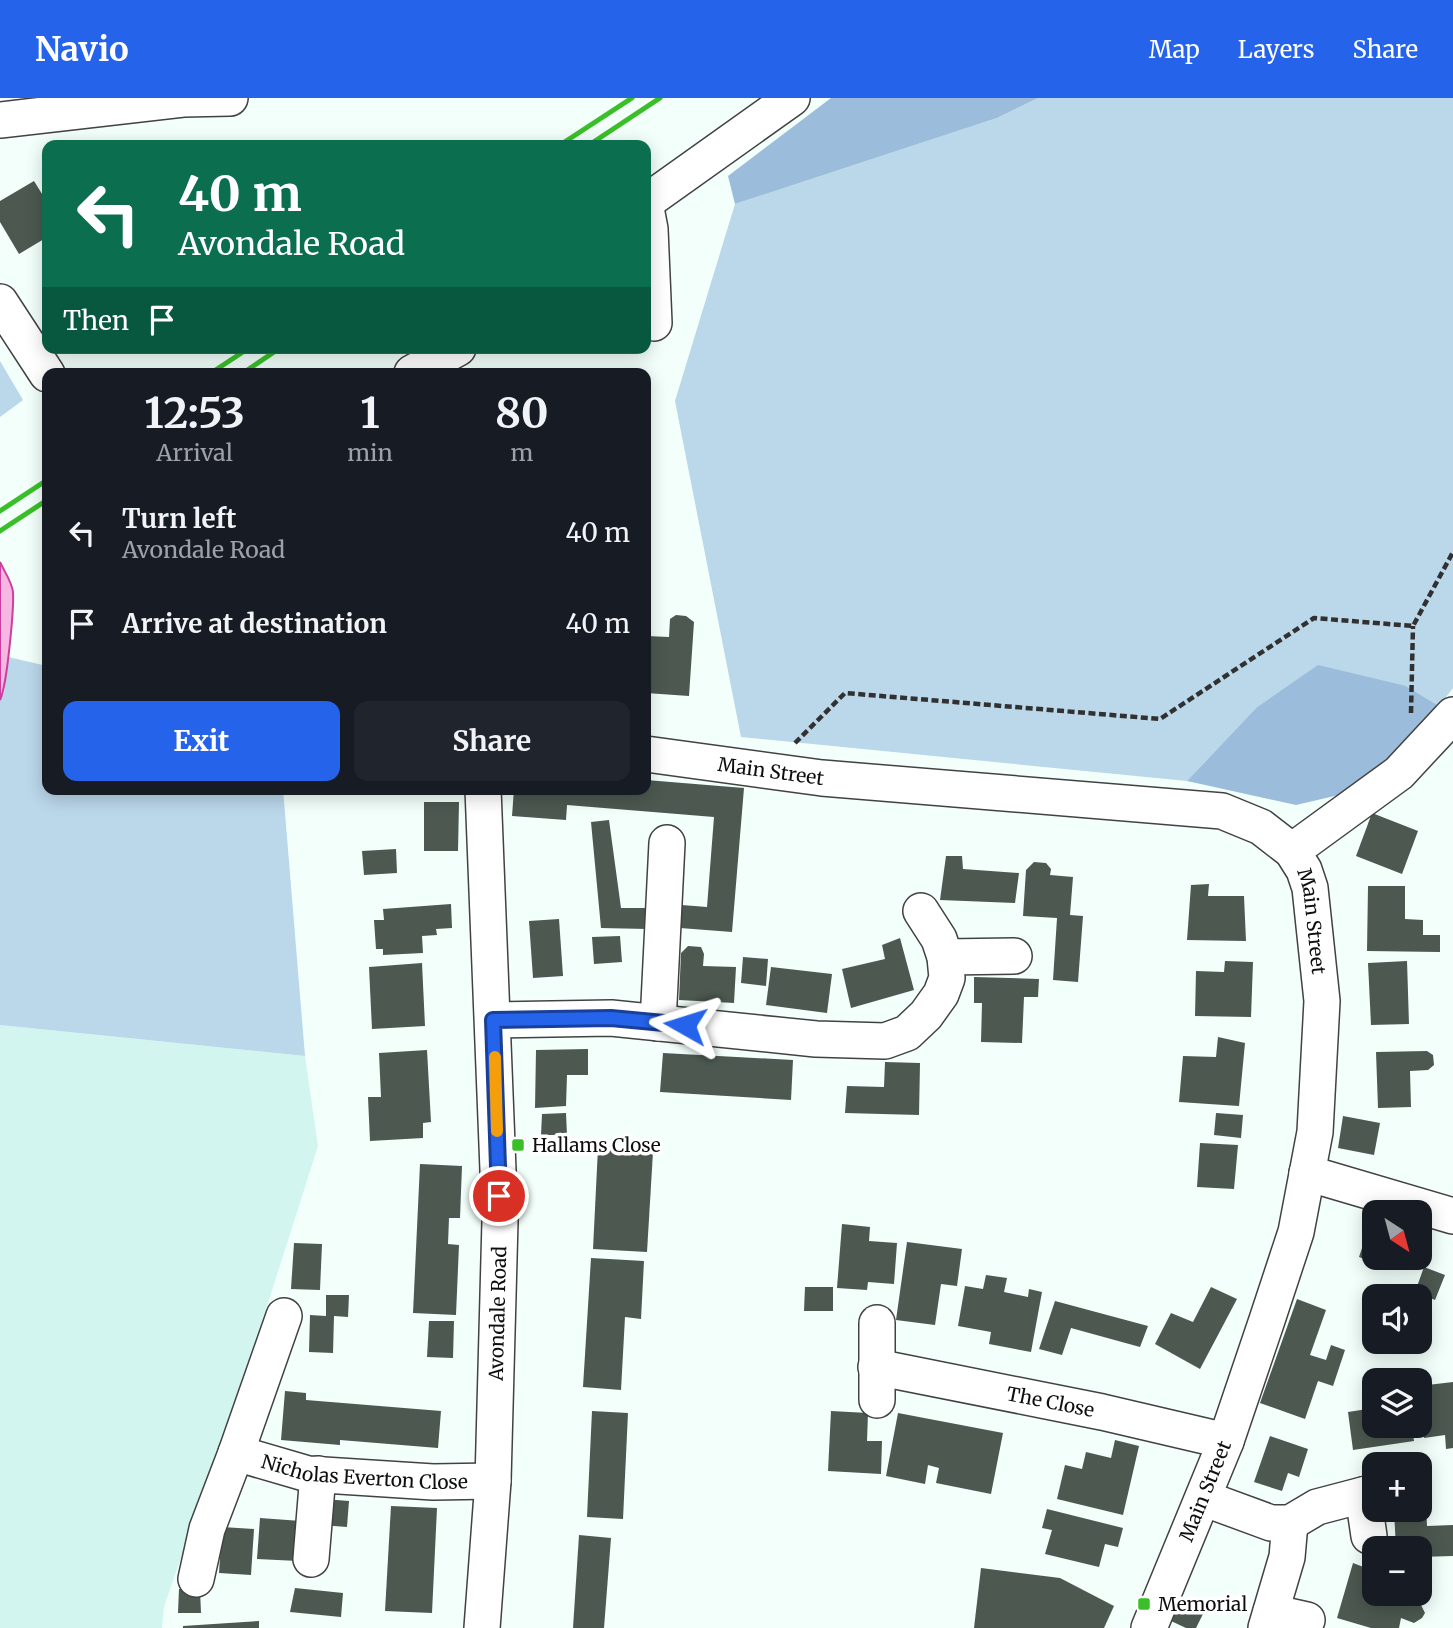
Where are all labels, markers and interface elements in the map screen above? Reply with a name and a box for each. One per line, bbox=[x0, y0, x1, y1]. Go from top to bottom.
text: Navio bbox=[35, 29, 129, 70]
text: Map bbox=[1149, 34, 1200, 65]
text: Layers bbox=[1238, 34, 1314, 65]
text: Share bbox=[1352, 34, 1418, 65]
text: 40 m bbox=[178, 163, 302, 224]
icon: left bbox=[63, 168, 154, 259]
text: Avondale Road bbox=[178, 224, 405, 264]
icon: arrive bbox=[143, 301, 181, 339]
text: Then bbox=[63, 304, 129, 337]
text: 12:53 bbox=[144, 387, 245, 439]
text: 1 bbox=[360, 387, 380, 439]
text: 80 bbox=[495, 387, 549, 439]
text: Arrival bbox=[156, 438, 233, 467]
text: min bbox=[347, 438, 393, 467]
text: m bbox=[510, 438, 533, 467]
text: Turn left bbox=[122, 502, 236, 535]
icon: left bbox=[63, 514, 101, 552]
text: 40 m bbox=[566, 516, 630, 549]
text: Avondale Road bbox=[122, 535, 285, 564]
icon: arrive bbox=[63, 605, 101, 643]
text: Arrive at destination bbox=[122, 607, 387, 640]
text: 40 m bbox=[566, 607, 630, 640]
button: Exit bbox=[63, 701, 340, 781]
button: Share bbox=[354, 701, 630, 781]
street label: Main Street bbox=[716, 752, 826, 790]
street label: Main Street bbox=[1292, 865, 1331, 976]
position arrow bbox=[648, 988, 722, 1062]
place label: Hallams Close bbox=[532, 1133, 661, 1157]
marker: Hallams Close bbox=[510, 1137, 526, 1153]
pin bbox=[469, 1166, 529, 1226]
icon: arrive bbox=[480, 1177, 518, 1215]
north arrow bbox=[1362, 1200, 1432, 1270]
map controls bbox=[1362, 1200, 1432, 1606]
street label: Avondale Road bbox=[484, 1246, 511, 1382]
button: sound bbox=[1362, 1284, 1432, 1354]
button: layers bbox=[1362, 1368, 1432, 1438]
street label: The Close bbox=[1005, 1381, 1097, 1422]
street label: Main Street bbox=[1174, 1437, 1236, 1545]
street label: Nicholas Everton Close bbox=[259, 1449, 468, 1494]
button: + bbox=[1362, 1452, 1432, 1522]
button: − bbox=[1362, 1536, 1432, 1606]
place label: Memorial bbox=[1158, 1592, 1247, 1616]
marker: Memorial bbox=[1136, 1596, 1152, 1612]

